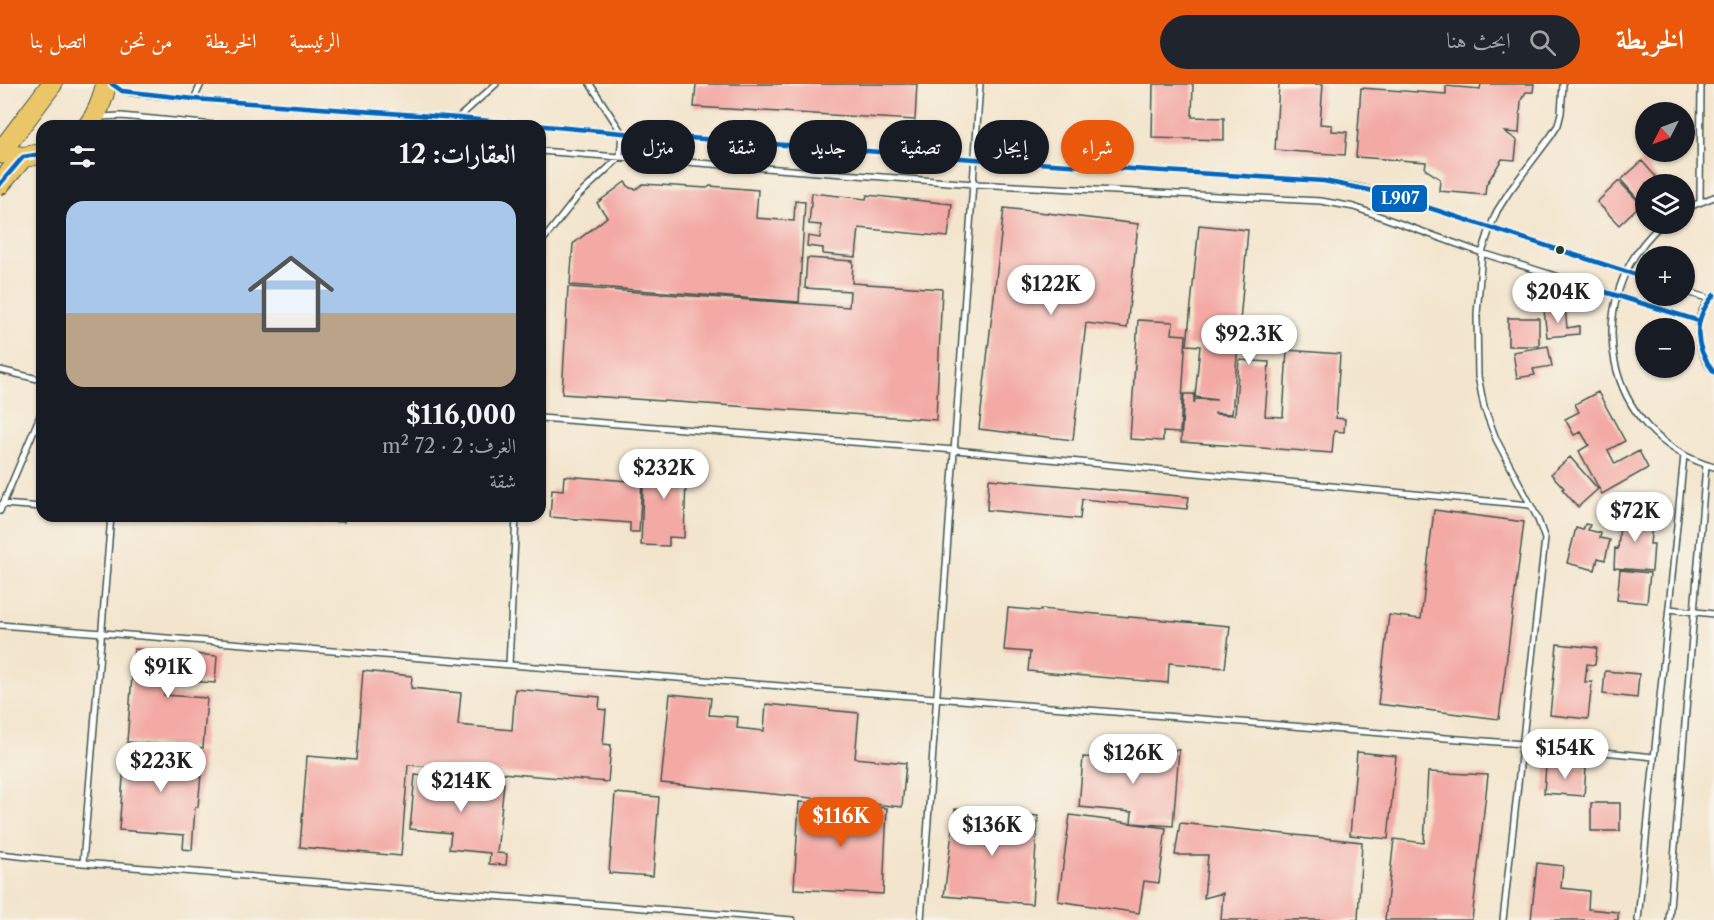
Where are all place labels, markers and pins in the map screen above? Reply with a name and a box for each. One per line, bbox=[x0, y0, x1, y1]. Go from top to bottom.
unlabelled marker bbox=[1554, 244, 1566, 256]
pin: $122K bbox=[1009, 265, 1093, 316]
pin: $204K bbox=[1516, 273, 1600, 324]
pin: $92.3K bbox=[1200, 315, 1298, 366]
pin: $232K bbox=[622, 449, 706, 500]
pin: $72K bbox=[1599, 492, 1671, 543]
pin: $91K bbox=[132, 648, 204, 699]
pin: $154K bbox=[1523, 729, 1607, 780]
pin: $126K bbox=[1091, 734, 1175, 785]
pin: $223K bbox=[119, 742, 203, 793]
pin: $214K bbox=[419, 762, 503, 813]
pin: $116K bbox=[799, 797, 883, 848]
pin: $136K bbox=[950, 806, 1034, 857]

